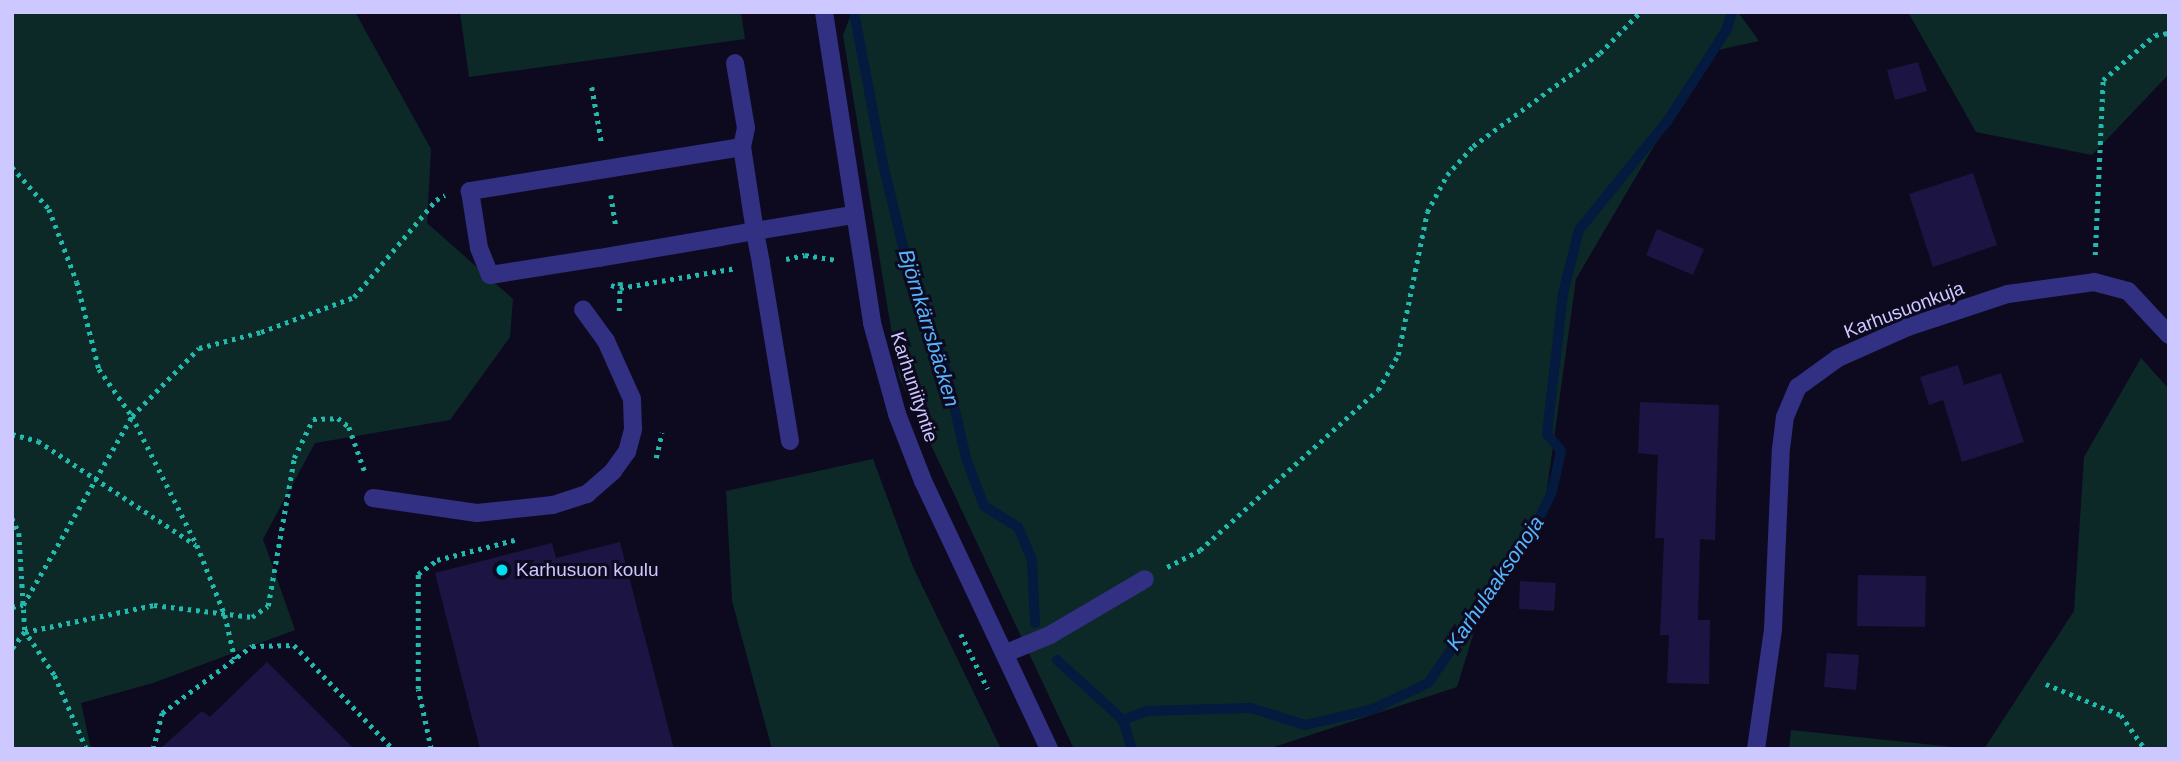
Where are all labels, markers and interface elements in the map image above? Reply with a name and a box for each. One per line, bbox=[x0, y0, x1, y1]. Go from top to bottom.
water label: Björnkärrsbäcken bbox=[893, 246, 965, 410]
street label: Karhusuonkuja bbox=[1841, 277, 1967, 343]
street label: Karhuniityntie bbox=[885, 329, 943, 445]
water label: Karhulaaksonoja bbox=[1441, 511, 1549, 655]
place label: Karhusuon koulu bbox=[516, 559, 659, 581]
marker: Karhusuon koulu bbox=[494, 562, 510, 578]

